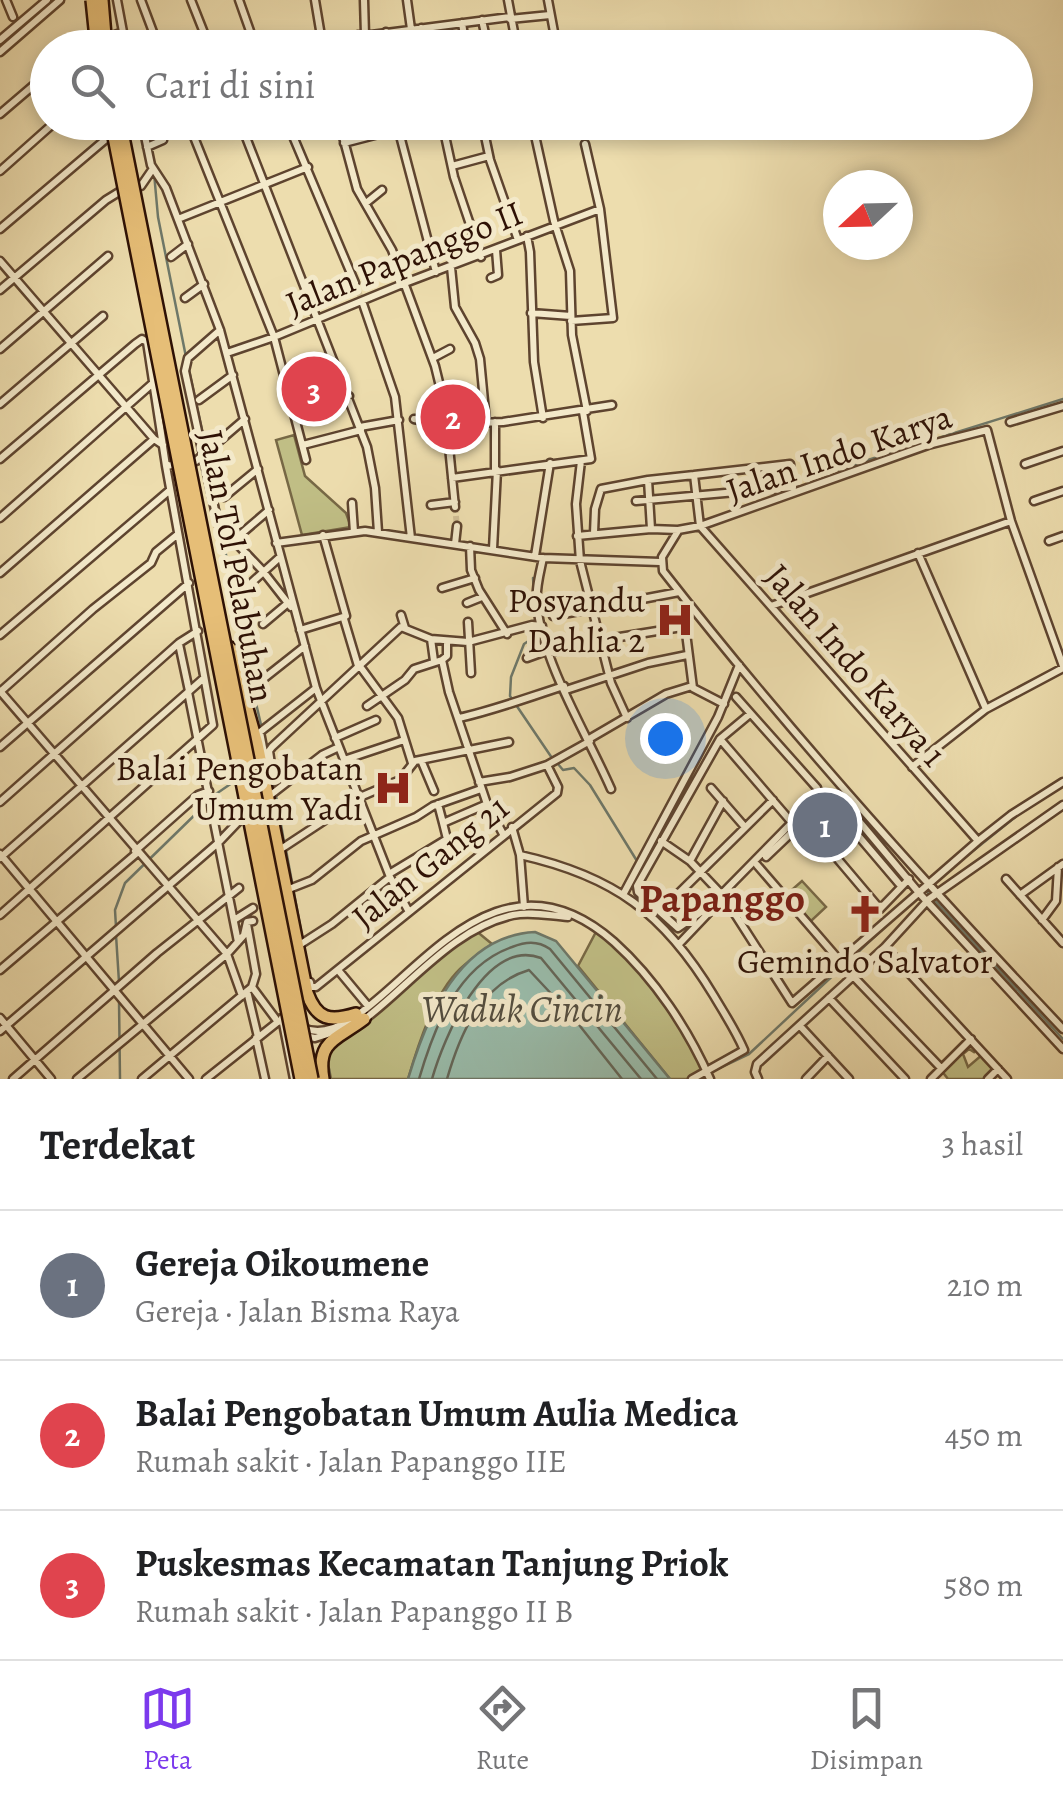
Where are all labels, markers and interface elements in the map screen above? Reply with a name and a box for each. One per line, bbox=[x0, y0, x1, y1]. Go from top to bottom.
search box bbox=[30, 30, 1033, 140]
icon: search bbox=[65, 58, 120, 113]
text: Cari di sini bbox=[145, 59, 315, 111]
north arrow bbox=[823, 170, 913, 260]
street label: Jalan Papanggo II bbox=[279, 189, 529, 327]
pin: 3 bbox=[282, 352, 346, 426]
pin: 2 bbox=[420, 380, 486, 454]
street label: Jalan Indo Karya bbox=[720, 392, 959, 514]
street label: Jalan Tol Pelabuhan bbox=[187, 426, 287, 706]
street label: Jalan Indo Karya 1 bbox=[754, 553, 958, 777]
place label: Posyandu Dahlia 2 bbox=[508, 576, 645, 664]
hospital icon: Posyandu Dahlia 2 bbox=[654, 599, 696, 641]
your location bbox=[640, 713, 691, 764]
place label: Balai Pengobatan Umum Yadi bbox=[115, 744, 363, 832]
hospital icon: Balai Pengobatan Umum Yadi bbox=[372, 767, 414, 809]
street label: Jalan Gang 21 bbox=[341, 784, 519, 940]
pin: 1 bbox=[792, 788, 858, 862]
district label: Papanggo bbox=[639, 871, 805, 926]
church icon: Gemindo Salvator bbox=[844, 893, 886, 935]
place label: Gemindo Salvator bbox=[737, 937, 993, 985]
water label: Waduk Cincin bbox=[422, 983, 622, 1035]
text: Terdekat bbox=[40, 1116, 195, 1173]
text: 3 hasil bbox=[942, 1122, 1023, 1166]
text: Gereja Oikoumene bbox=[135, 1237, 429, 1289]
text: 1 bbox=[67, 1263, 78, 1307]
text: 210 m bbox=[947, 1263, 1023, 1307]
text: Gereja · Jalan Bisma Raya bbox=[135, 1289, 460, 1333]
text: Balai Pengobatan Umum Aulia Medica bbox=[135, 1387, 738, 1439]
text: 2 bbox=[65, 1413, 80, 1457]
text: 450 m bbox=[945, 1413, 1023, 1457]
text: Rumah sakit · Jalan Papanggo IIE bbox=[135, 1439, 567, 1483]
text: Puskesmas Kecamatan Tanjung Priok bbox=[135, 1537, 728, 1589]
text: 3 bbox=[66, 1563, 79, 1607]
text: 580 m bbox=[944, 1563, 1023, 1607]
text: Rumah sakit · Jalan Papanggo II B bbox=[135, 1589, 573, 1633]
tab: Peta bbox=[140, 1681, 195, 1779]
tab: Rute bbox=[475, 1681, 530, 1779]
tab: Disimpan bbox=[810, 1681, 923, 1779]

